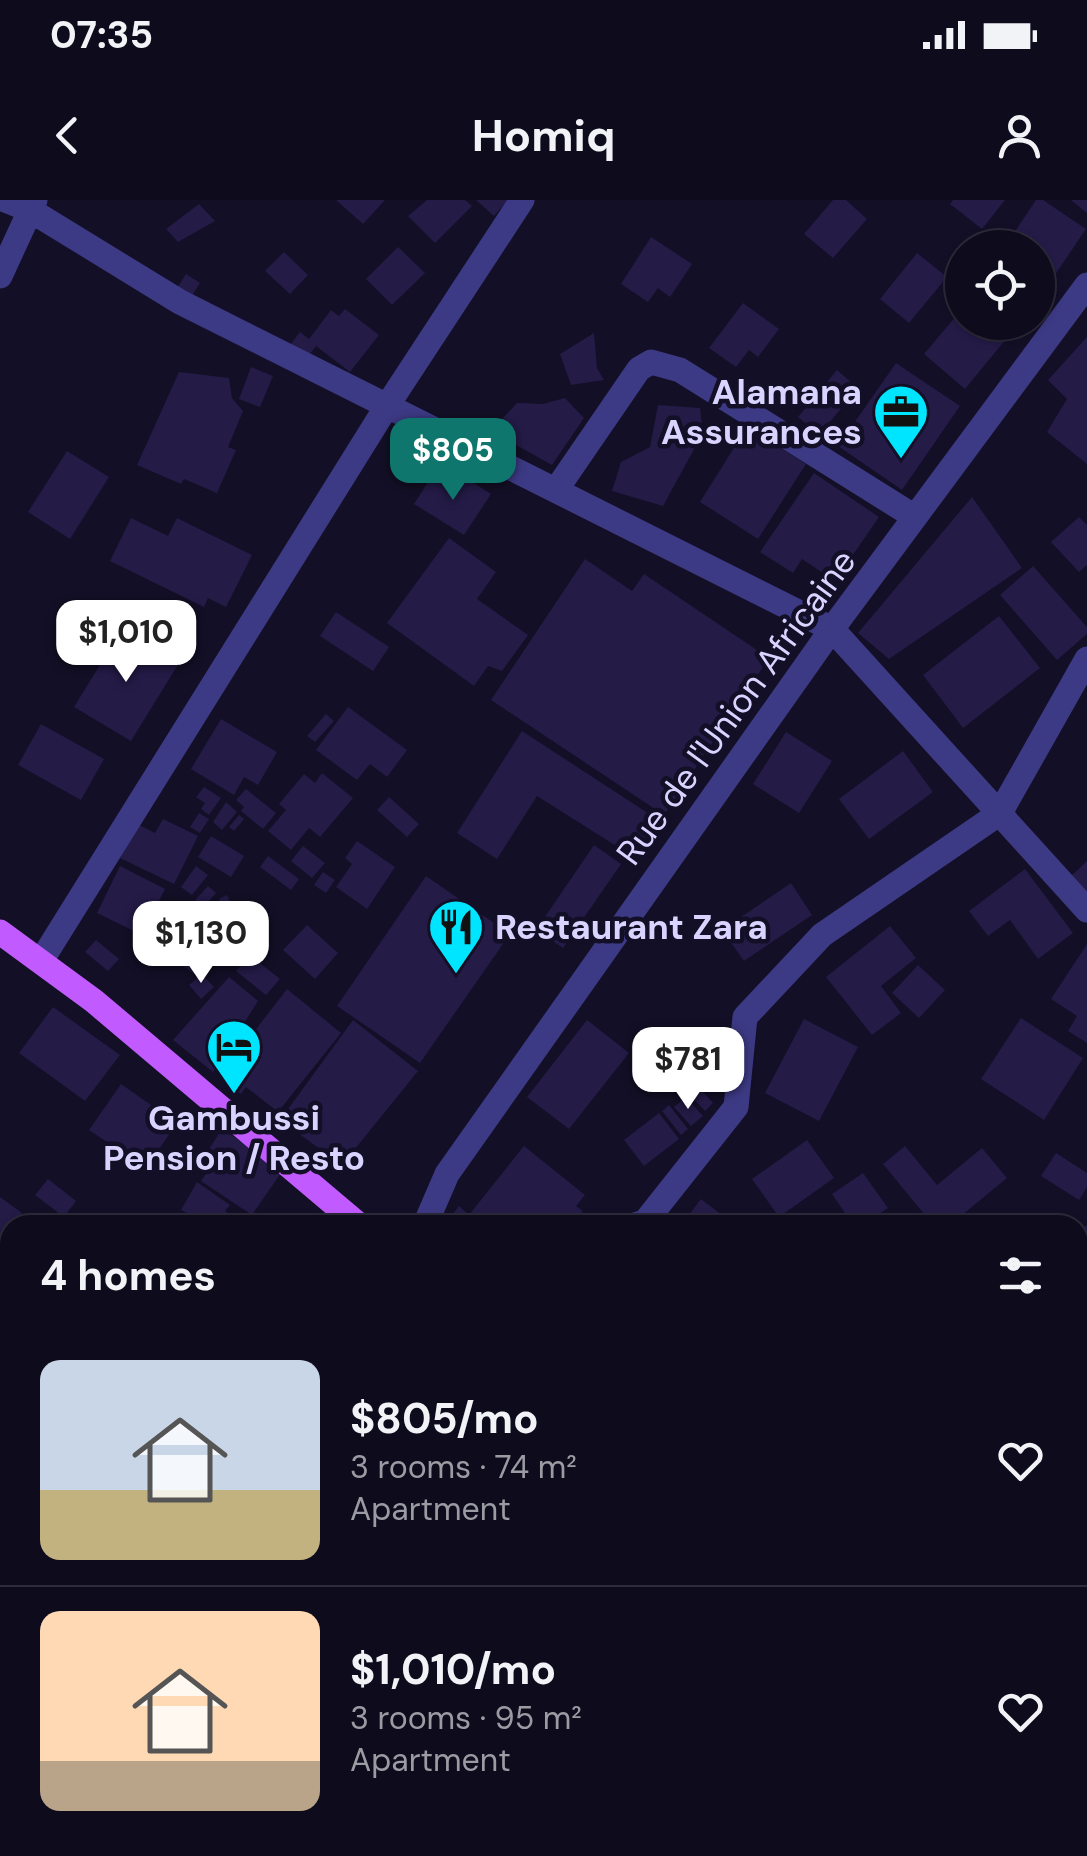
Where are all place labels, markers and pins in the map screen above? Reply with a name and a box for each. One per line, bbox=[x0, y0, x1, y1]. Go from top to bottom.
place label: Alamana Assurances bbox=[661, 369, 862, 455]
office icon: Alamana Assurances bbox=[871, 382, 931, 461]
pin: $805 bbox=[394, 418, 512, 503]
pin: $1,010 bbox=[45, 600, 207, 685]
restaurant icon: Restaurant Zara bbox=[426, 897, 486, 976]
pin: $1,130 bbox=[120, 901, 282, 986]
place label: Restaurant Zara bbox=[495, 904, 768, 950]
hotel icon: Gambussi Pension / Resto bbox=[204, 1017, 264, 1096]
pin: $781 bbox=[629, 1027, 747, 1112]
place label: Gambussi Pension / Resto bbox=[103, 1095, 365, 1181]

